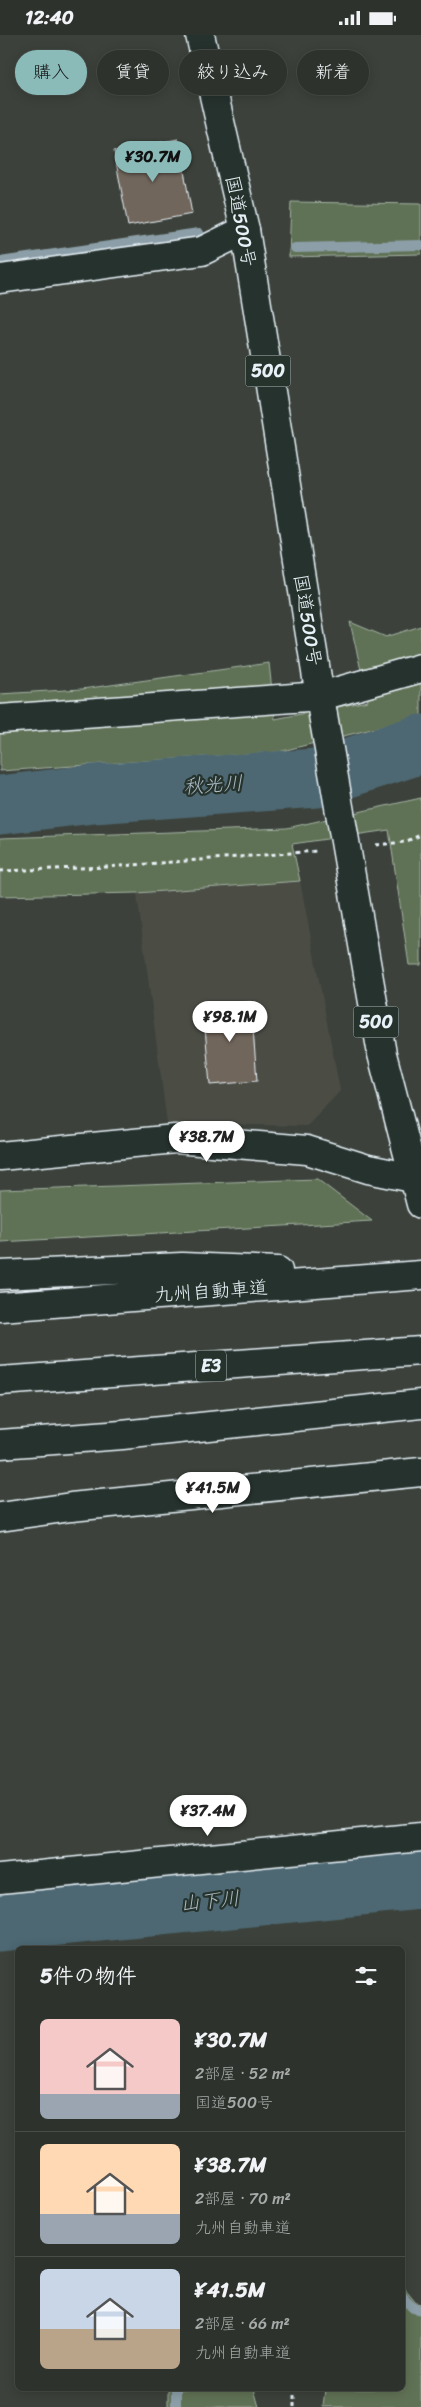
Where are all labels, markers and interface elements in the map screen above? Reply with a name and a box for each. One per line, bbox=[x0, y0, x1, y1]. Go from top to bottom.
text: 12:40 bbox=[25, 1, 74, 34]
chip: 購入 bbox=[15, 50, 87, 95]
chip: 賃貸 bbox=[97, 50, 169, 95]
chip: 絞り込み bbox=[179, 50, 287, 95]
chip: 新着 bbox=[297, 50, 369, 95]
pin: ¥30.7M bbox=[112, 141, 194, 183]
text: ¥30.7M bbox=[126, 142, 180, 171]
street label: 国道500号 bbox=[216, 172, 266, 270]
road number: 500 bbox=[246, 356, 290, 387]
street label: 国道500号 bbox=[284, 572, 332, 668]
water label: 秋光川 bbox=[182, 765, 244, 805]
pin: ¥98.1M bbox=[189, 1001, 271, 1043]
text: ¥98.1M bbox=[203, 1002, 257, 1031]
road number: 500 bbox=[354, 1007, 398, 1037]
pin: ¥38.7M bbox=[166, 1121, 248, 1163]
text: ¥38.7M bbox=[180, 1122, 234, 1151]
street label: 九州自動車道 bbox=[153, 1271, 269, 1311]
road number: E3 bbox=[196, 1350, 226, 1381]
pin: ¥41.5M bbox=[172, 1471, 254, 1514]
text: ¥41.5M bbox=[186, 1473, 240, 1502]
pin: ¥37.4M bbox=[167, 1795, 249, 1837]
text: ¥37.4M bbox=[181, 1796, 235, 1825]
water label: 山下川 bbox=[178, 1880, 242, 1922]
text: 5件の物件 bbox=[40, 1957, 137, 1995]
icon: filters bbox=[352, 1962, 380, 1990]
text: ¥30.7M bbox=[195, 2021, 267, 2059]
icon: home bbox=[80, 2039, 140, 2099]
text: 2部屋 · 52 m² bbox=[195, 2059, 291, 2088]
text: 国道500号 bbox=[195, 2088, 273, 2117]
text: ¥38.7M bbox=[195, 2146, 266, 2184]
icon: home bbox=[80, 2164, 140, 2224]
text: 2部屋 · 70 m² bbox=[195, 2184, 291, 2213]
text: 九州自動車道 bbox=[195, 2213, 291, 2242]
text: ¥41.5M bbox=[195, 2271, 265, 2309]
icon: home bbox=[80, 2289, 140, 2349]
text: 2部屋 · 66 m² bbox=[195, 2309, 290, 2338]
text: 九州自動車道 bbox=[195, 2338, 291, 2367]

